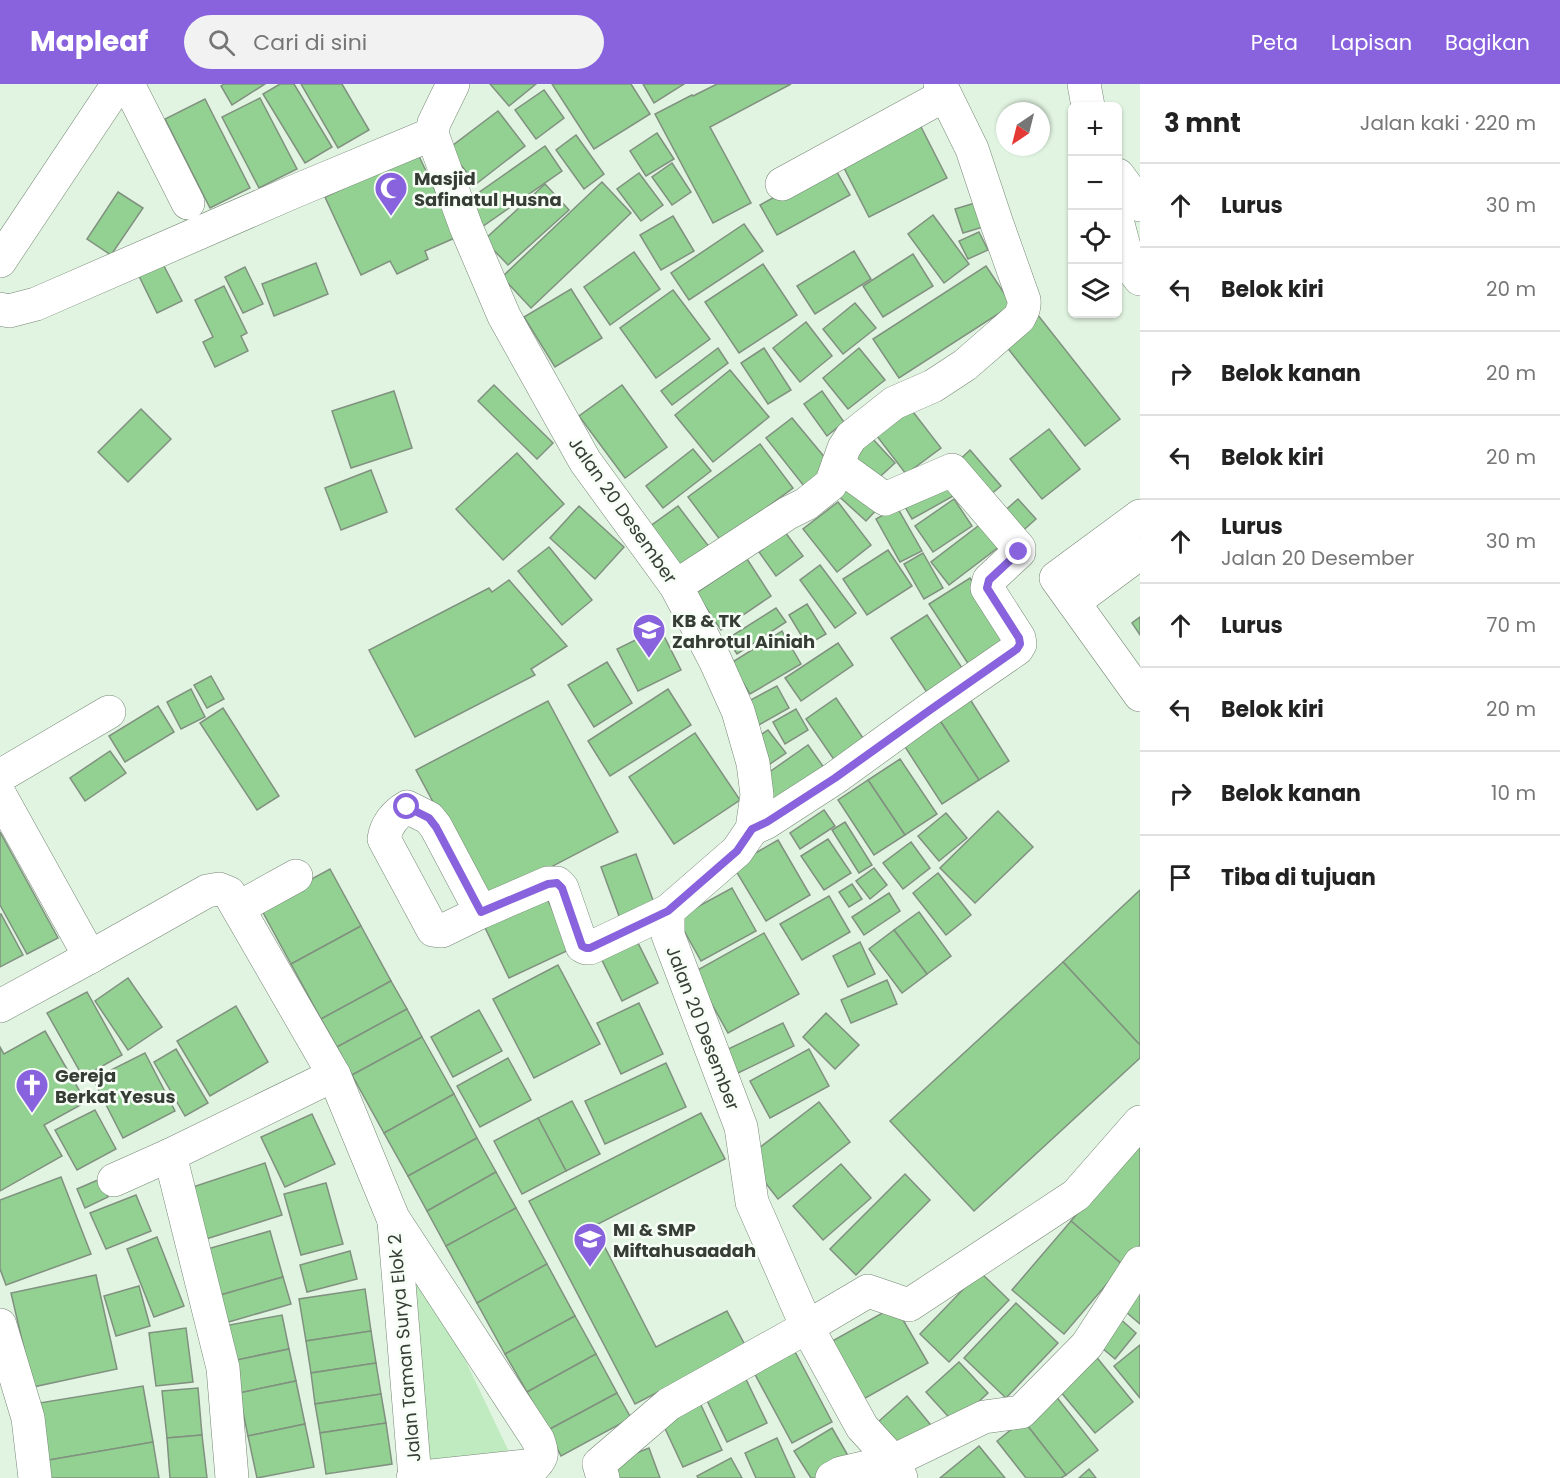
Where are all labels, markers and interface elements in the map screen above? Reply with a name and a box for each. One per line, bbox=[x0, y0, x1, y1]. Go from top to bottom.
search box bbox=[184, 15, 604, 69]
text: Mapleaf bbox=[30, 22, 148, 61]
icon: search bbox=[205, 26, 238, 59]
text: Cari di sini bbox=[253, 27, 367, 58]
text: Peta bbox=[1251, 28, 1298, 57]
text: Lapisan bbox=[1331, 28, 1412, 57]
text: Bagikan bbox=[1445, 28, 1530, 57]
north arrow bbox=[996, 102, 1050, 156]
map controls bbox=[1068, 102, 1122, 318]
button: + bbox=[1068, 102, 1122, 156]
text: 3 mnt bbox=[1164, 105, 1241, 141]
text: Jalan kaki · 220 m bbox=[1360, 109, 1536, 137]
button: − bbox=[1068, 156, 1122, 210]
place label: Masjid Safinatul Husna bbox=[414, 166, 562, 212]
mosque icon: Masjid Safinatul Husna bbox=[373, 170, 409, 217]
icon: ahead bbox=[1164, 189, 1197, 222]
text: Lurus bbox=[1221, 190, 1283, 221]
text: 30 m bbox=[1486, 191, 1536, 219]
button: locate bbox=[1068, 210, 1122, 264]
button: layers bbox=[1068, 264, 1122, 318]
icon: left bbox=[1164, 273, 1197, 306]
text: Belok kiri bbox=[1221, 274, 1324, 305]
text: 20 m bbox=[1486, 275, 1536, 303]
icon: right bbox=[1164, 357, 1197, 390]
text: Belok kanan bbox=[1221, 358, 1361, 389]
text: 20 m bbox=[1486, 359, 1536, 387]
street label: Jalan 20 Desember bbox=[563, 432, 683, 589]
icon: left bbox=[1164, 441, 1197, 474]
text: Belok kiri bbox=[1221, 442, 1324, 473]
text: 20 m bbox=[1486, 443, 1536, 471]
text: Lurus bbox=[1221, 511, 1283, 542]
icon: ahead bbox=[1164, 525, 1197, 558]
text: 30 m bbox=[1486, 527, 1536, 555]
route end bbox=[1005, 538, 1031, 564]
text: Jalan 20 Desember bbox=[1221, 544, 1414, 572]
place label: KB & TK Zahrotul Ainiah bbox=[672, 608, 815, 654]
icon: ahead bbox=[1164, 609, 1197, 642]
text: Lurus bbox=[1221, 610, 1283, 641]
text: 70 m bbox=[1487, 611, 1536, 639]
school or university icon: KB & TK Zahrotul Ainiah bbox=[631, 612, 667, 659]
icon: left bbox=[1164, 693, 1197, 726]
text: Belok kiri bbox=[1221, 694, 1324, 725]
text: 20 m bbox=[1486, 695, 1536, 723]
icon: right bbox=[1164, 777, 1197, 810]
text: Belok kanan bbox=[1221, 778, 1361, 809]
text: 10 m bbox=[1491, 779, 1536, 807]
route start bbox=[393, 793, 419, 819]
icon: arrive bbox=[1164, 861, 1197, 894]
text: Tiba di tujuan bbox=[1221, 862, 1376, 893]
street label: Jalan 20 Desember bbox=[660, 942, 746, 1114]
place label: Gereja Berkat Yesus bbox=[55, 1063, 176, 1109]
church icon: Gereja Berkat Yesus bbox=[14, 1067, 50, 1114]
place label: MI & SMP Miftahusaadah bbox=[613, 1217, 756, 1263]
school or university icon: MI & SMP Miftahusaadah bbox=[572, 1221, 608, 1268]
street label: Jalan Taman Surya Elok 2 bbox=[382, 1233, 426, 1463]

